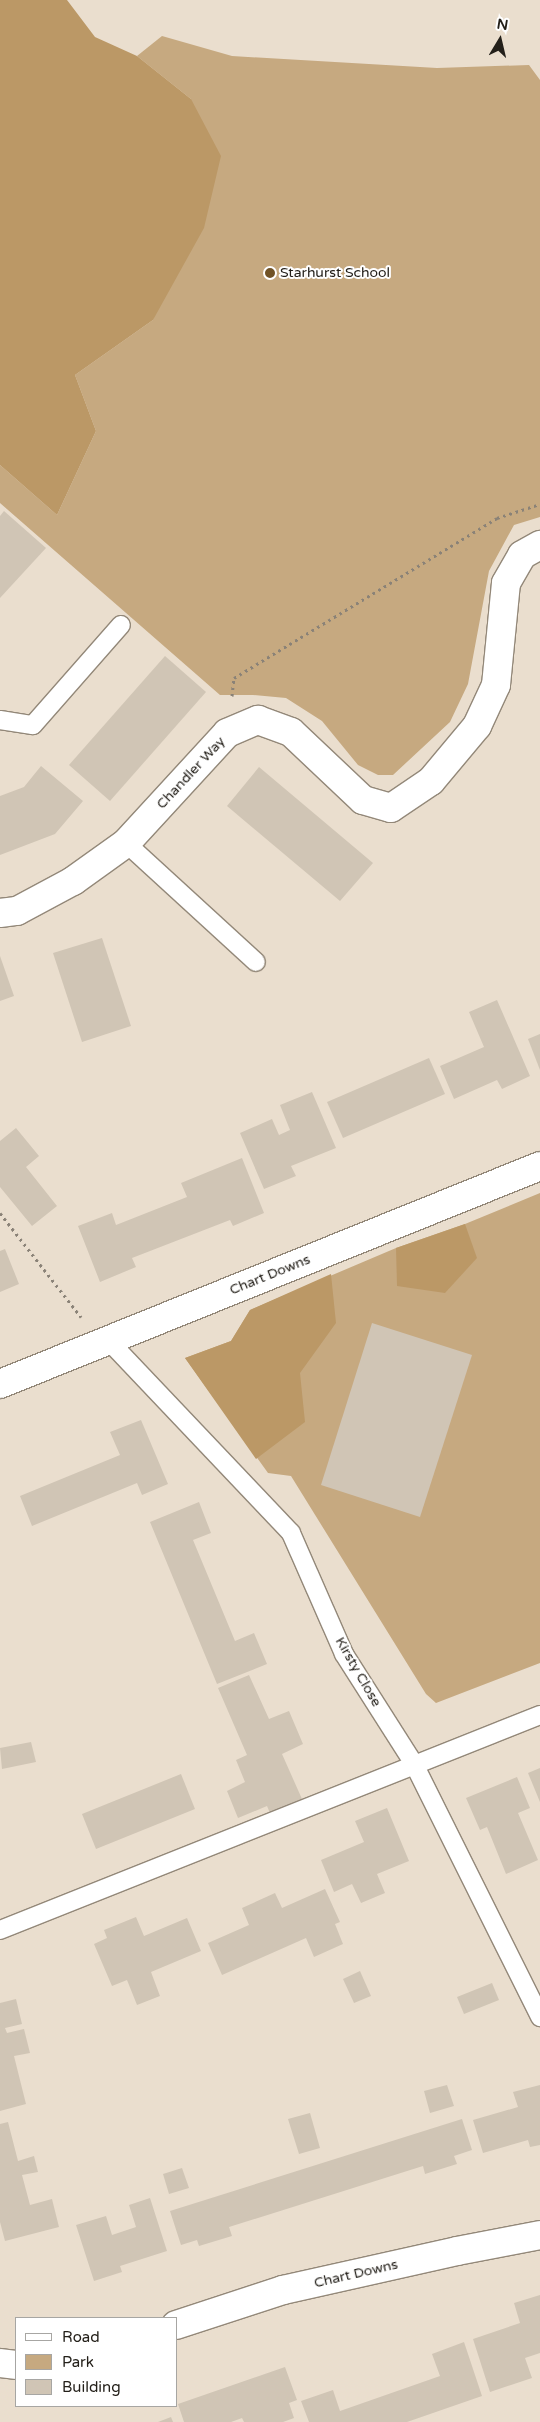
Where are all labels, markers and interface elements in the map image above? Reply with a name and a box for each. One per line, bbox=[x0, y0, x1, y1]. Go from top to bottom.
north arrow bbox=[475, 15, 525, 65]
text: N bbox=[496, 15, 509, 34]
place label: Starhurst School bbox=[280, 265, 390, 281]
marker: Starhurst School bbox=[264, 267, 276, 279]
street label: Chandler Way bbox=[153, 733, 229, 813]
street label: Chart Downs bbox=[227, 1251, 313, 1299]
street label: Kirsty Close bbox=[331, 1634, 385, 1710]
street label: Chart Downs bbox=[312, 2256, 400, 2292]
legend bbox=[15, 2317, 178, 2407]
text: Road bbox=[62, 2328, 100, 2346]
text: Park bbox=[62, 2353, 94, 2371]
text: Building bbox=[62, 2378, 121, 2396]

